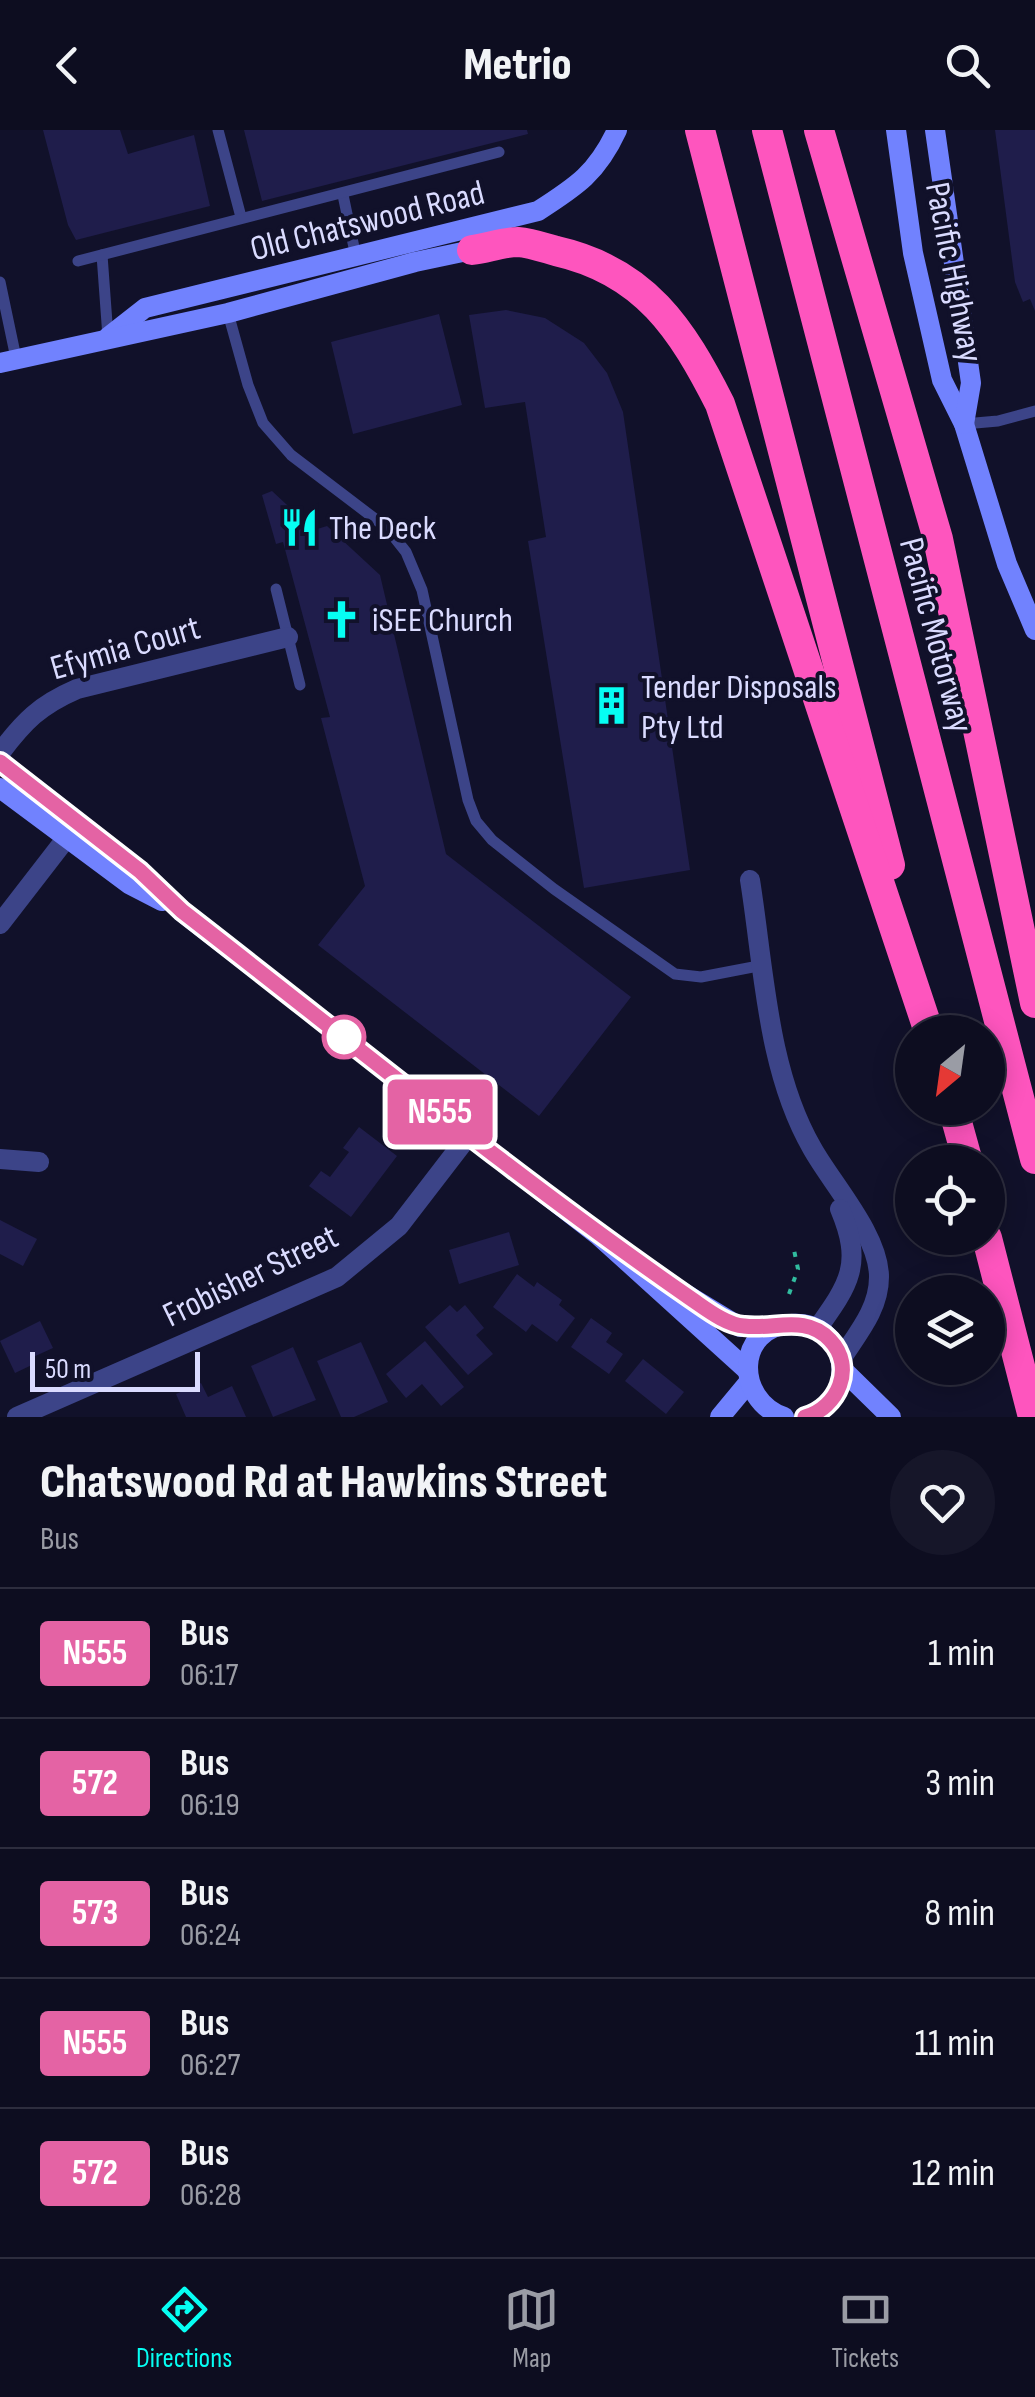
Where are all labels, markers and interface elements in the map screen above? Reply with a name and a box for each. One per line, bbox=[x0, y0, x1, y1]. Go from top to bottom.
icon: back bbox=[40, 38, 95, 93]
text: Metrio bbox=[463, 38, 572, 93]
icon: search bbox=[940, 38, 995, 93]
street label: Old Chatswood Road bbox=[246, 172, 489, 271]
street label: Pacific Highway bbox=[915, 179, 992, 366]
restaurant icon: The Deck bbox=[278, 506, 320, 548]
place label: The Deck bbox=[329, 507, 437, 550]
street label: Pacific Motorway bbox=[889, 533, 982, 737]
church icon: iSEE Church bbox=[321, 598, 363, 640]
place label: iSEE Church bbox=[372, 599, 513, 642]
street label: Efymia Court bbox=[46, 607, 205, 690]
place label: Tender Disposals Pty Ltd bbox=[641, 666, 837, 749]
building icon: Tender Disposals Pty Ltd bbox=[590, 685, 632, 727]
north arrow bbox=[895, 1015, 1005, 1125]
map controls bbox=[895, 1015, 1005, 1385]
unlabelled marker bbox=[323, 1016, 365, 1058]
line badge: N555 bbox=[370, 1080, 510, 1144]
text: N555 bbox=[408, 1091, 472, 1134]
button: locate bbox=[895, 1145, 1005, 1255]
street label: Frobisher Street bbox=[156, 1216, 345, 1337]
button: layers bbox=[895, 1275, 1005, 1385]
scale bar bbox=[30, 1347, 200, 1392]
text: 50 m bbox=[45, 1353, 91, 1386]
button: heart bbox=[890, 1450, 995, 1555]
text: Chatswood Rd at Hawkins Street bbox=[40, 1454, 607, 1511]
text: Bus bbox=[40, 1520, 79, 1559]
text: Bus bbox=[180, 1611, 229, 1656]
text: 1 min bbox=[928, 1631, 995, 1676]
text: N555 bbox=[63, 1632, 127, 1675]
text: 06:17 bbox=[180, 1656, 238, 1695]
text: Bus bbox=[180, 1741, 229, 1786]
text: 3 min bbox=[925, 1761, 995, 1806]
text: 572 bbox=[72, 1762, 118, 1805]
text: 06:19 bbox=[180, 1786, 240, 1825]
text: Bus bbox=[180, 1871, 229, 1916]
text: 8 min bbox=[925, 1891, 995, 1936]
text: 573 bbox=[72, 1892, 118, 1935]
text: 06:24 bbox=[180, 1916, 241, 1955]
text: Bus bbox=[180, 2001, 229, 2046]
text: 11 min bbox=[915, 2021, 995, 2066]
text: N555 bbox=[63, 2022, 127, 2065]
text: 06:27 bbox=[180, 2046, 240, 2085]
text: Bus bbox=[180, 2131, 229, 2176]
text: 12 min bbox=[912, 2151, 995, 2196]
text: 572 bbox=[72, 2152, 118, 2195]
text: 06:28 bbox=[180, 2176, 242, 2215]
tab: Directions bbox=[136, 2282, 232, 2375]
tab: Map bbox=[504, 2282, 559, 2375]
tab: Tickets bbox=[831, 2282, 899, 2375]

